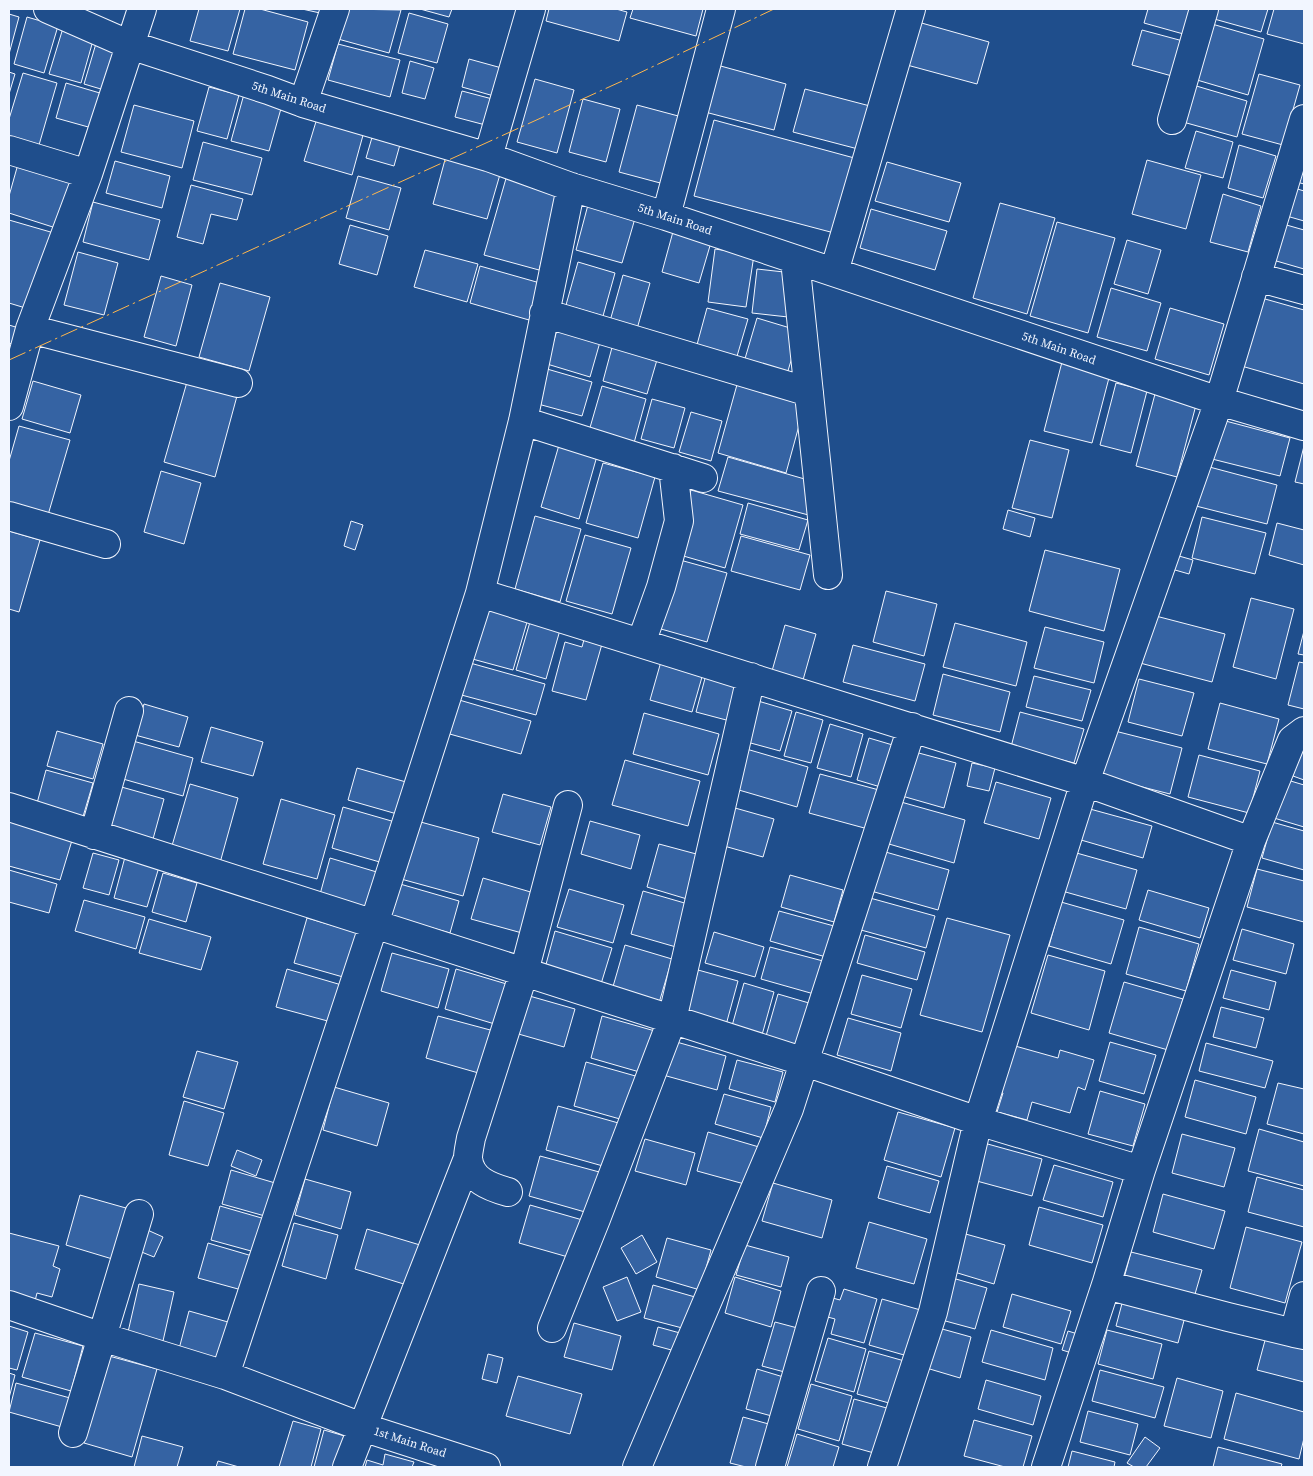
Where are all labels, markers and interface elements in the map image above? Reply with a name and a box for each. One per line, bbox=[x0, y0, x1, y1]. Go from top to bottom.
street label: 5th Main Road bbox=[250, 77, 328, 117]
street label: 5th Main Road bbox=[636, 199, 714, 239]
street label: 5th Main Road bbox=[1020, 328, 1098, 368]
street label: 1st Main Road bbox=[372, 1423, 449, 1461]

